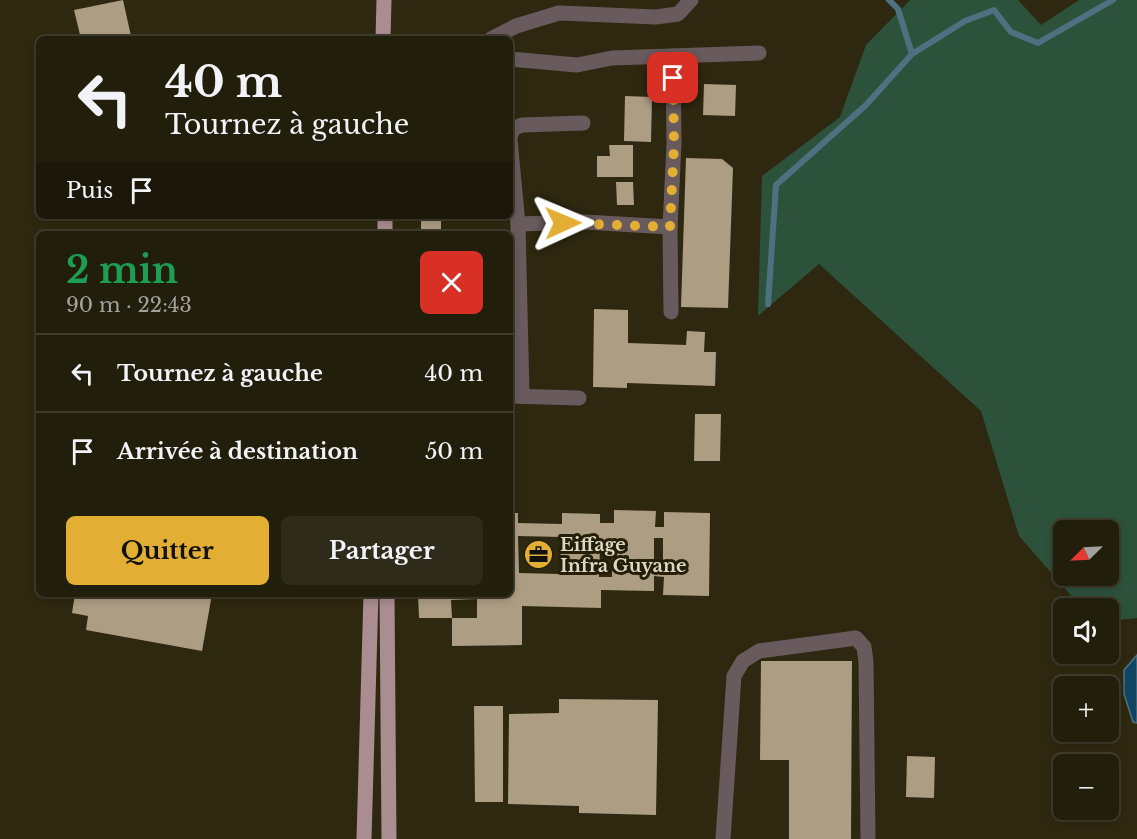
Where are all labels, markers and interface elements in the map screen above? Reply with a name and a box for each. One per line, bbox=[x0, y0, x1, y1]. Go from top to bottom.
pin bbox=[647, 52, 698, 103]
text: 40 m bbox=[165, 56, 282, 108]
icon: left bbox=[66, 60, 144, 138]
icon: arrive bbox=[656, 61, 689, 94]
text: Tournez à gauche bbox=[165, 108, 409, 141]
icon: arrive bbox=[125, 174, 158, 207]
text: Puis bbox=[66, 177, 113, 204]
position arrow bbox=[531, 191, 595, 255]
text: 2 min bbox=[66, 248, 178, 293]
button: close bbox=[420, 251, 483, 314]
text: 90 m · 22:43 bbox=[66, 293, 192, 317]
icon: left bbox=[66, 357, 99, 390]
text: Tournez à gauche bbox=[117, 360, 323, 387]
text: 40 m bbox=[425, 360, 483, 387]
icon: arrive bbox=[66, 435, 99, 468]
text: Arrivée à destination bbox=[117, 438, 358, 465]
text: 50 m bbox=[425, 438, 483, 465]
button: Quitter bbox=[66, 516, 269, 585]
button: Partager bbox=[281, 516, 483, 585]
north arrow bbox=[1053, 520, 1119, 586]
map controls bbox=[1053, 520, 1119, 820]
place label: Eiffage Infra Guyane bbox=[560, 534, 687, 577]
office icon: Eiffage Infra Guyane bbox=[523, 539, 555, 571]
button: sound bbox=[1053, 598, 1119, 664]
button: + bbox=[1053, 676, 1119, 742]
button: − bbox=[1053, 754, 1119, 820]

